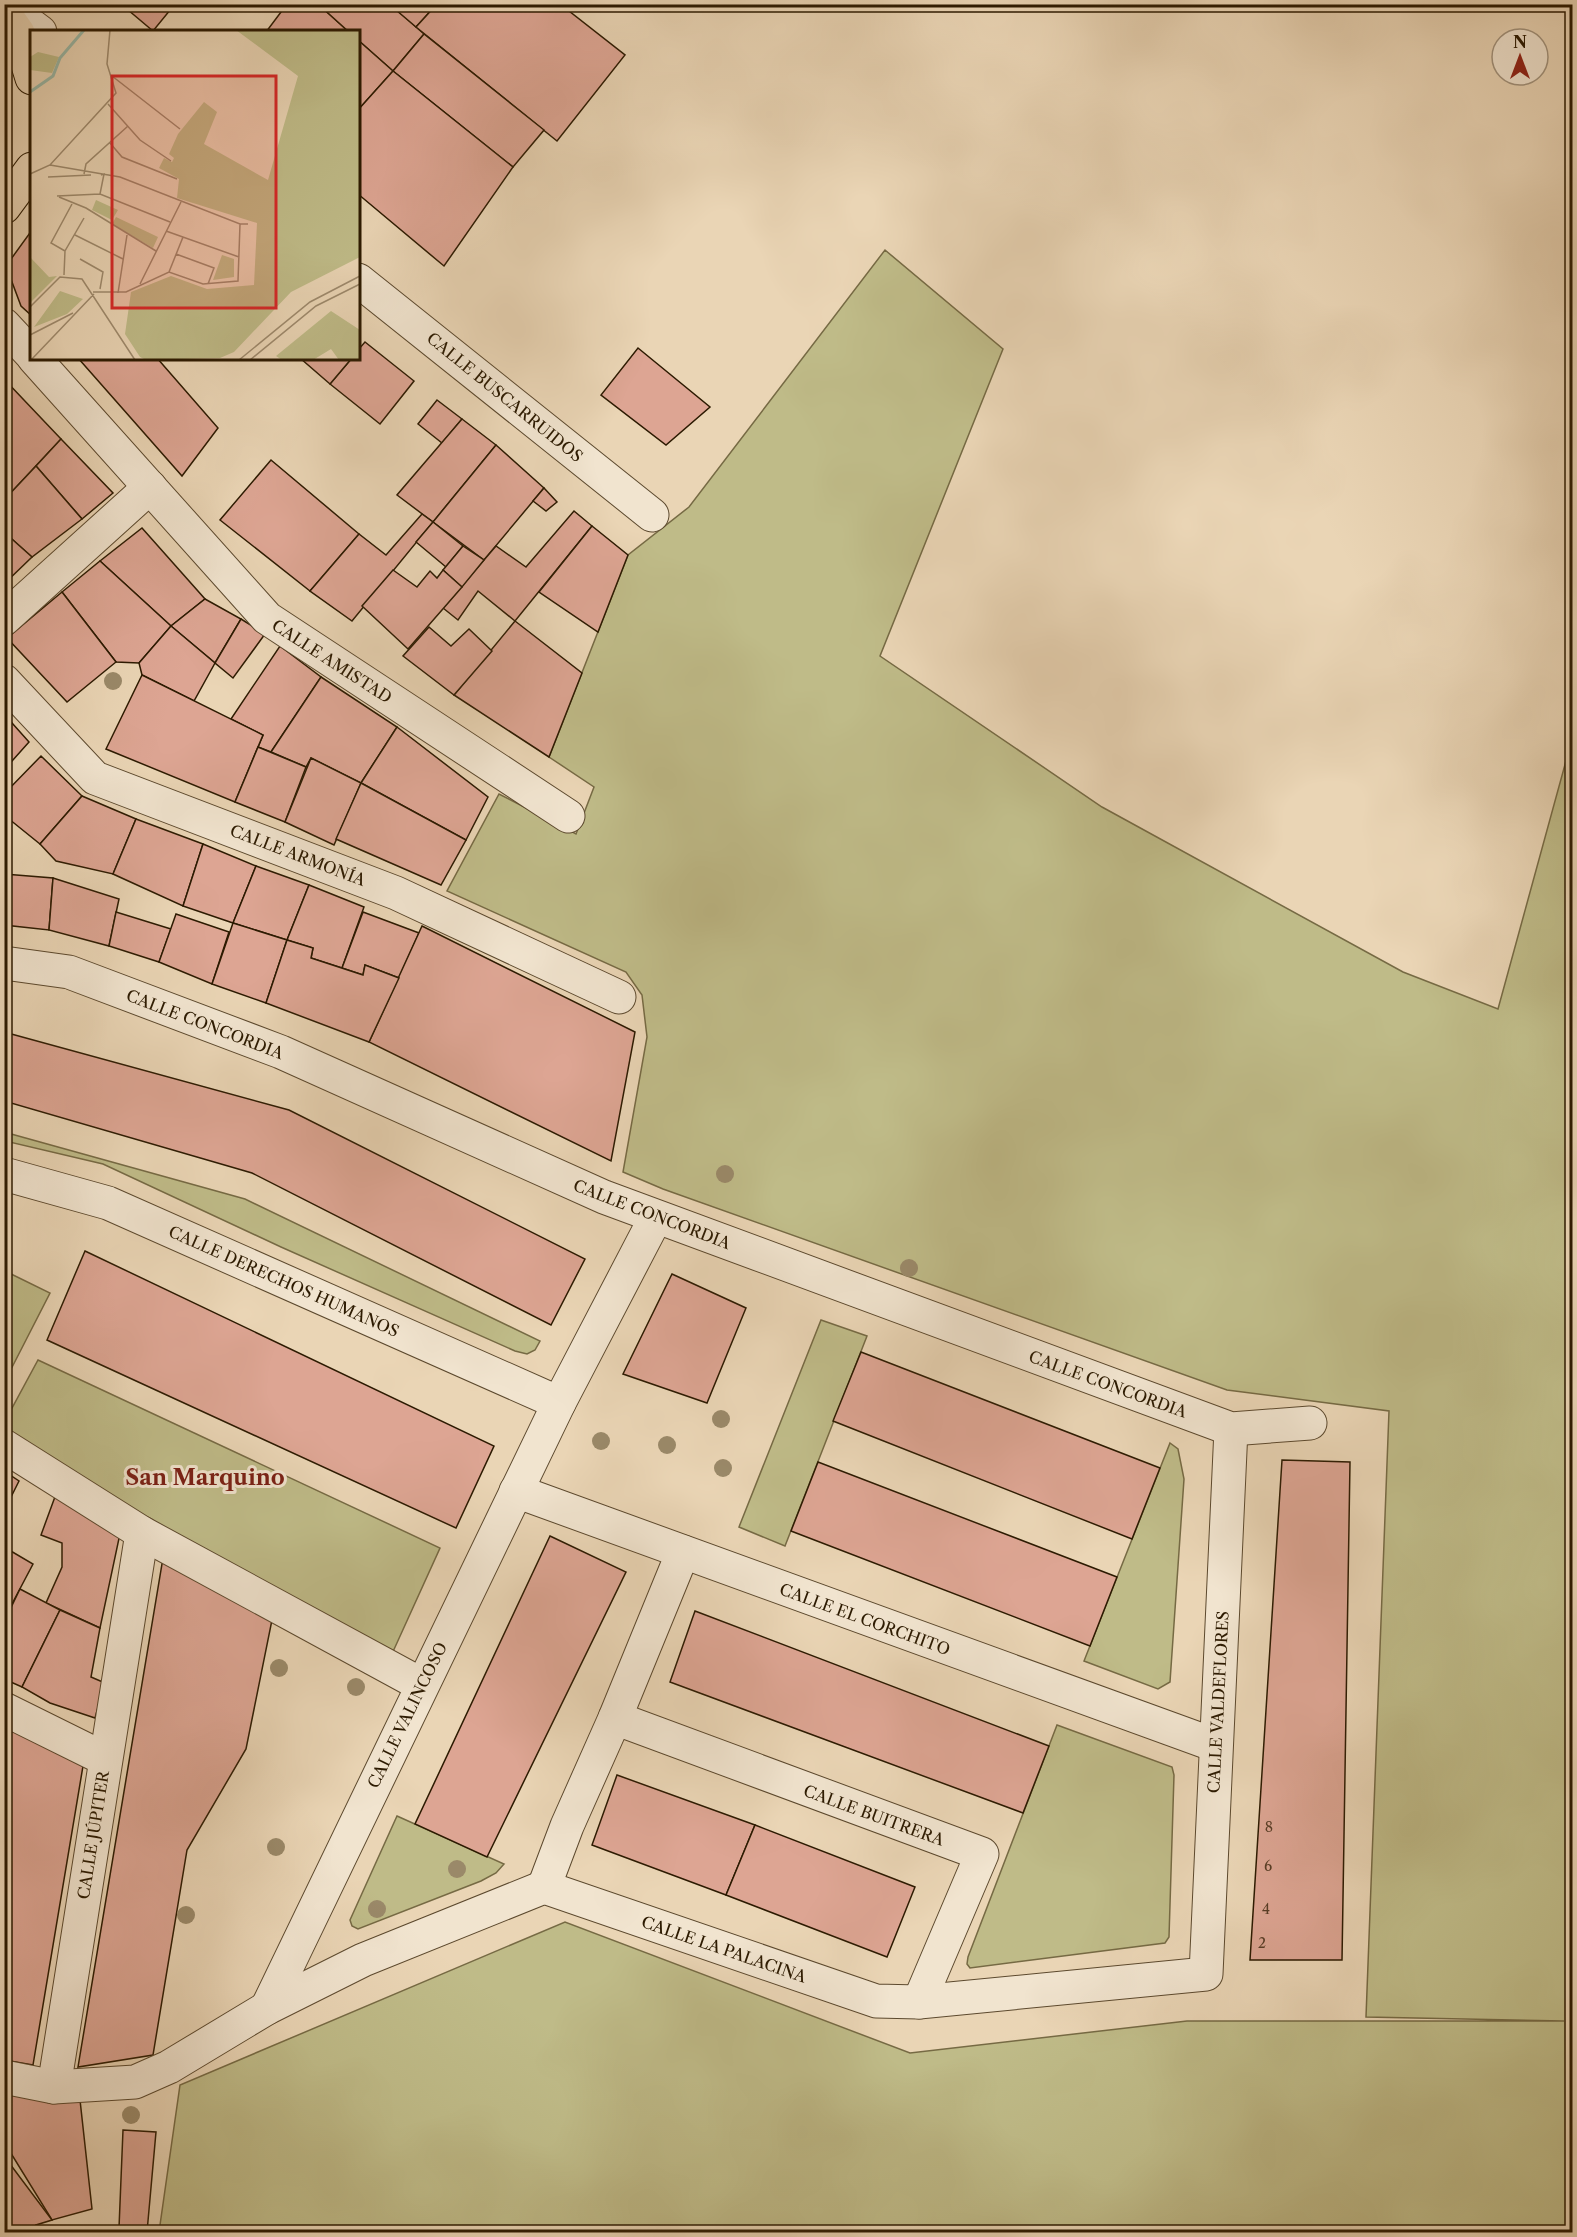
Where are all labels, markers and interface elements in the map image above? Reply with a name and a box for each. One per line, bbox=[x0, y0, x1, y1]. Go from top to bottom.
north arrow bbox=[1490, 27, 1550, 87]
inset map bbox=[30, 30, 360, 360]
text: N bbox=[1513, 32, 1527, 52]
street label: CALLE BUSCARRUIDOS bbox=[423, 328, 587, 466]
street label: CALLE AMISTAD bbox=[268, 615, 396, 707]
street label: CALLE ARMONÍA bbox=[227, 820, 370, 890]
street label: CALLE CONCORDIA bbox=[124, 985, 288, 1064]
street label: CALLE CONCORDIA bbox=[571, 1175, 735, 1254]
street label: CALLE DERECHOS HUMANOS bbox=[166, 1221, 402, 1341]
street label: CALLE CONCORDIA bbox=[1026, 1346, 1191, 1422]
district label: San Marquino bbox=[125, 1464, 285, 1491]
street label: CALLE EL CORCHITO bbox=[777, 1579, 953, 1659]
street label: CALLE VALDEFLORES bbox=[1203, 1610, 1233, 1794]
street label: CALLE VALINCOSO bbox=[363, 1639, 451, 1791]
street label: CALLE JÚPITER bbox=[73, 1768, 113, 1901]
street label: CALLE BUITRERA bbox=[801, 1780, 948, 1850]
house number: 8 bbox=[1265, 1818, 1273, 1836]
house number: 6 bbox=[1264, 1857, 1272, 1875]
house number: 4 bbox=[1262, 1900, 1270, 1918]
street label: CALLE LA PALACINA bbox=[639, 1911, 810, 1987]
house number: 2 bbox=[1258, 1934, 1266, 1952]

